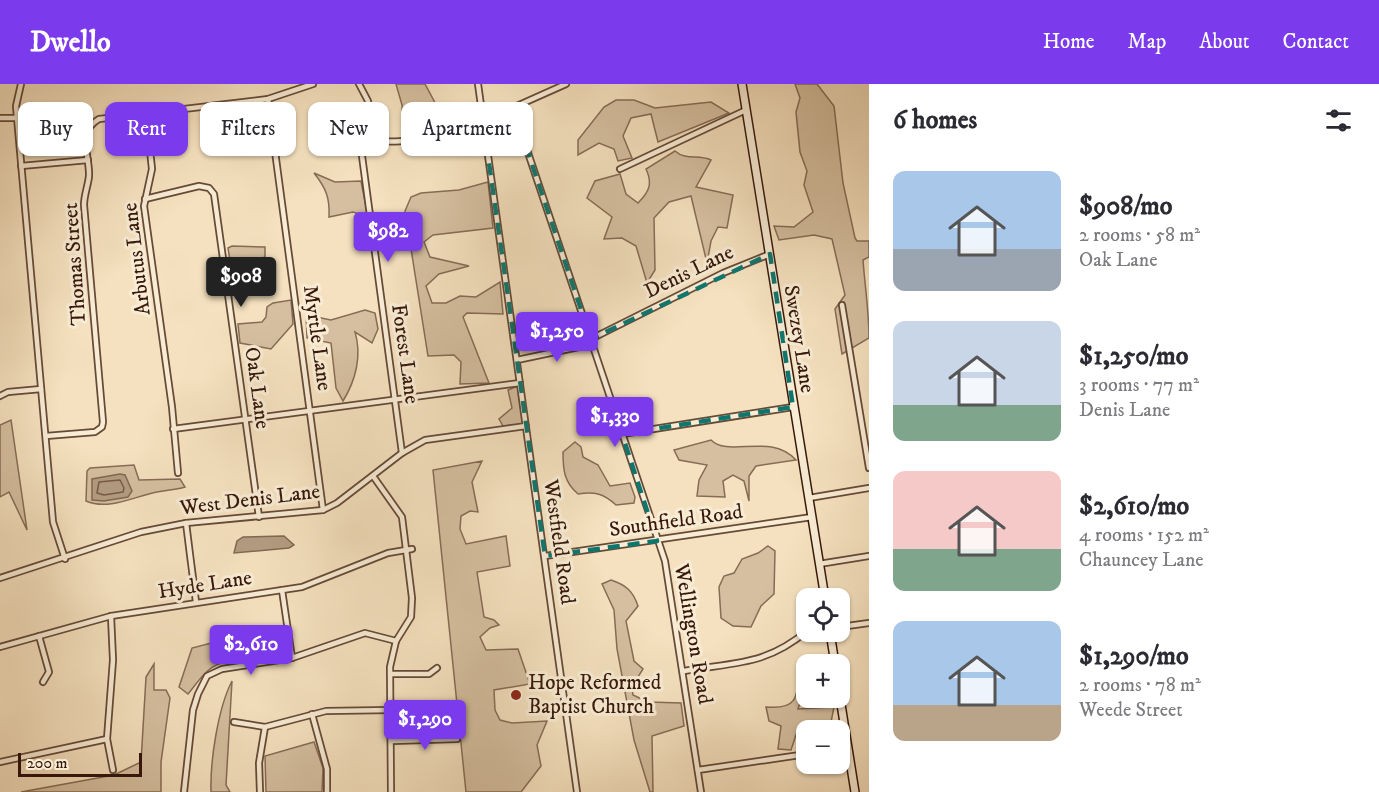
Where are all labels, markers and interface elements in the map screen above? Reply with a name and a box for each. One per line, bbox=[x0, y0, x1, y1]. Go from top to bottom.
text: Dwello bbox=[30, 25, 111, 60]
text: Home bbox=[1043, 29, 1095, 55]
text: Map bbox=[1128, 29, 1166, 55]
text: About bbox=[1199, 29, 1250, 55]
text: Contact bbox=[1283, 29, 1349, 55]
chip: Buy bbox=[18, 102, 93, 156]
chip: Rent bbox=[105, 102, 188, 156]
chip: Filters bbox=[200, 102, 296, 156]
chip: New bbox=[308, 102, 389, 156]
chip: Apartment bbox=[401, 102, 533, 156]
text: 6 homes bbox=[893, 104, 977, 137]
icon: filters bbox=[1322, 104, 1355, 137]
text: $908/mo bbox=[1079, 190, 1172, 223]
icon: home bbox=[941, 195, 1013, 267]
street label: Thomas Street bbox=[58, 201, 92, 326]
street label: Arbutus Lane bbox=[117, 201, 157, 317]
pin: $982 bbox=[352, 212, 424, 263]
text: $982 bbox=[368, 219, 408, 244]
text: 2 rooms · 58 m² bbox=[1079, 223, 1200, 248]
street label: Denis Lane bbox=[640, 239, 738, 305]
text: Oak Lane bbox=[1079, 248, 1157, 273]
pin: $908 bbox=[205, 257, 277, 308]
text: $908 bbox=[220, 264, 262, 289]
street label: Swezey Lane bbox=[778, 283, 820, 395]
street label: Myrtle Lane bbox=[297, 284, 337, 393]
street label: Forest Lane bbox=[385, 302, 425, 406]
pin: $1,250 bbox=[508, 312, 606, 363]
text: $1,250 bbox=[530, 319, 584, 344]
text: $1,250/mo bbox=[1079, 340, 1188, 373]
street label: Oak Lane bbox=[238, 345, 276, 431]
icon: home bbox=[941, 345, 1013, 417]
text: 3 rooms · 77 m² bbox=[1079, 373, 1199, 398]
pin: $1,330 bbox=[566, 397, 664, 448]
text: Denis Lane bbox=[1079, 398, 1170, 423]
text: $1,330 bbox=[590, 404, 640, 429]
street label: Westfield Road bbox=[537, 477, 581, 607]
street label: West Denis Lane bbox=[177, 478, 322, 522]
text: $2,610/mo bbox=[1079, 490, 1189, 523]
icon: home bbox=[941, 495, 1013, 567]
street label: Southfield Road bbox=[608, 499, 745, 543]
text: 4 rooms · 152 m² bbox=[1079, 523, 1209, 548]
text: Chauncey Lane bbox=[1079, 548, 1204, 573]
street label: Wellington Road bbox=[668, 561, 718, 707]
street label: Hyde Lane bbox=[156, 565, 254, 605]
map controls bbox=[796, 588, 850, 774]
button: locate bbox=[796, 588, 850, 642]
pin: $2,610 bbox=[202, 625, 300, 676]
text: $2,610 bbox=[224, 632, 278, 657]
text: $1,290/mo bbox=[1079, 640, 1189, 673]
icon: home bbox=[941, 645, 1013, 717]
button: + bbox=[796, 654, 850, 708]
place label: Hope Reformed Baptist Church bbox=[528, 670, 662, 720]
text: 2 rooms · 78 m² bbox=[1079, 673, 1201, 698]
marker: Hope Reformed Baptist Church bbox=[509, 688, 523, 702]
text: Weede Street bbox=[1079, 698, 1183, 723]
pin: $1,290 bbox=[376, 700, 474, 751]
text: $1,290 bbox=[398, 707, 452, 732]
button: − bbox=[796, 720, 850, 774]
scale bar bbox=[18, 750, 142, 778]
text: 200 m bbox=[27, 753, 68, 773]

